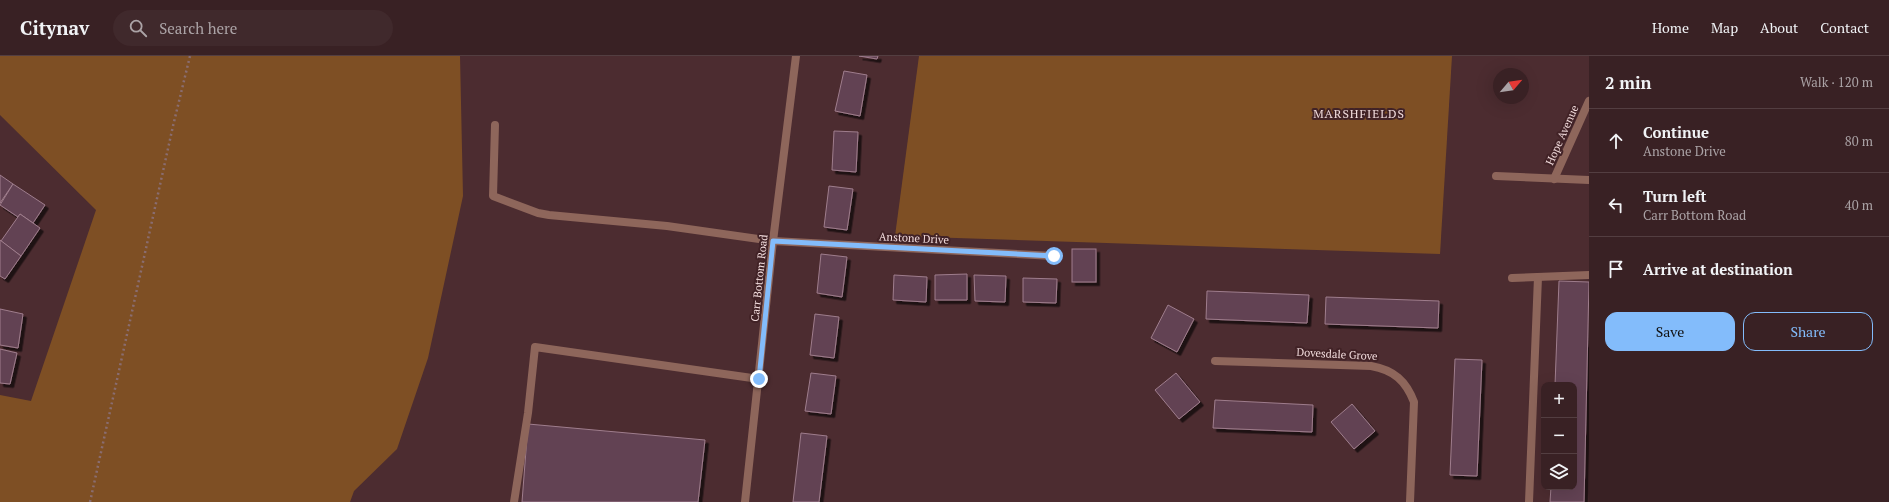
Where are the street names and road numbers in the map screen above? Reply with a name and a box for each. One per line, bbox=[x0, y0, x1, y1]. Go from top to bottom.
street label: Hope Avenue bbox=[1543, 102, 1582, 167]
street label: Anstone Drive bbox=[879, 229, 950, 247]
street label: Carr Bottom Road bbox=[747, 234, 771, 322]
street label: Dovesdale Grove bbox=[1296, 345, 1378, 363]

